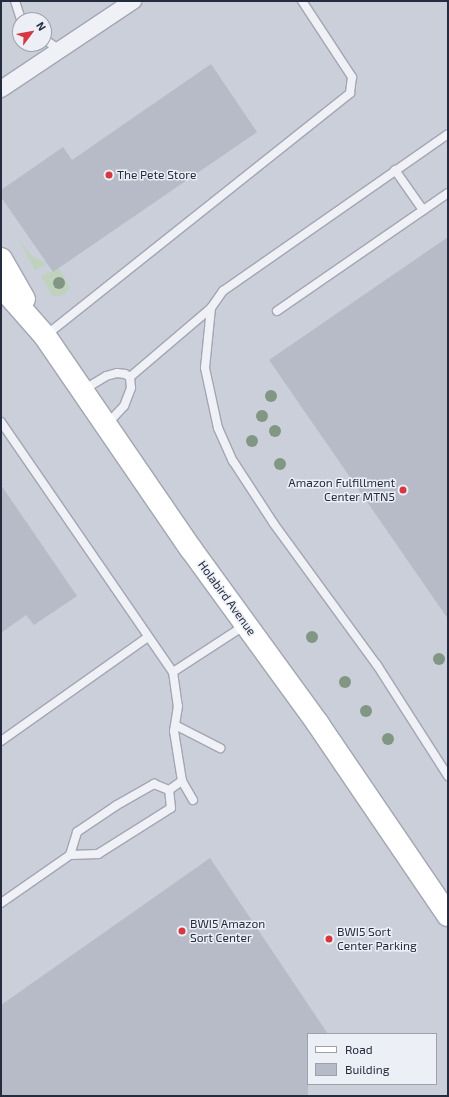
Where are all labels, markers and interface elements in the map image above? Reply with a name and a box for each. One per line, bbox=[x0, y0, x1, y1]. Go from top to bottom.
north arrow bbox=[12, 12, 52, 52]
text: N bbox=[34, 19, 49, 33]
place label: The Pete Store bbox=[117, 168, 196, 182]
marker: The Pete Store bbox=[104, 170, 114, 180]
place label: Amazon Fulfillment Center MTN5 bbox=[288, 476, 395, 504]
marker: Amazon Fulfillment Center MTN5 bbox=[398, 485, 408, 495]
street label: Holabird Avenue bbox=[195, 558, 259, 638]
place label: BWI5 Amazon Sort Center bbox=[190, 917, 266, 945]
place label: BWI5 Sort Center Parking bbox=[337, 925, 417, 953]
marker: BWI5 Amazon Sort Center bbox=[177, 926, 187, 936]
marker: BWI5 Sort Center Parking bbox=[324, 934, 334, 944]
legend bbox=[307, 1033, 437, 1085]
text: Road bbox=[345, 1042, 373, 1056]
text: Building bbox=[345, 1062, 389, 1076]

